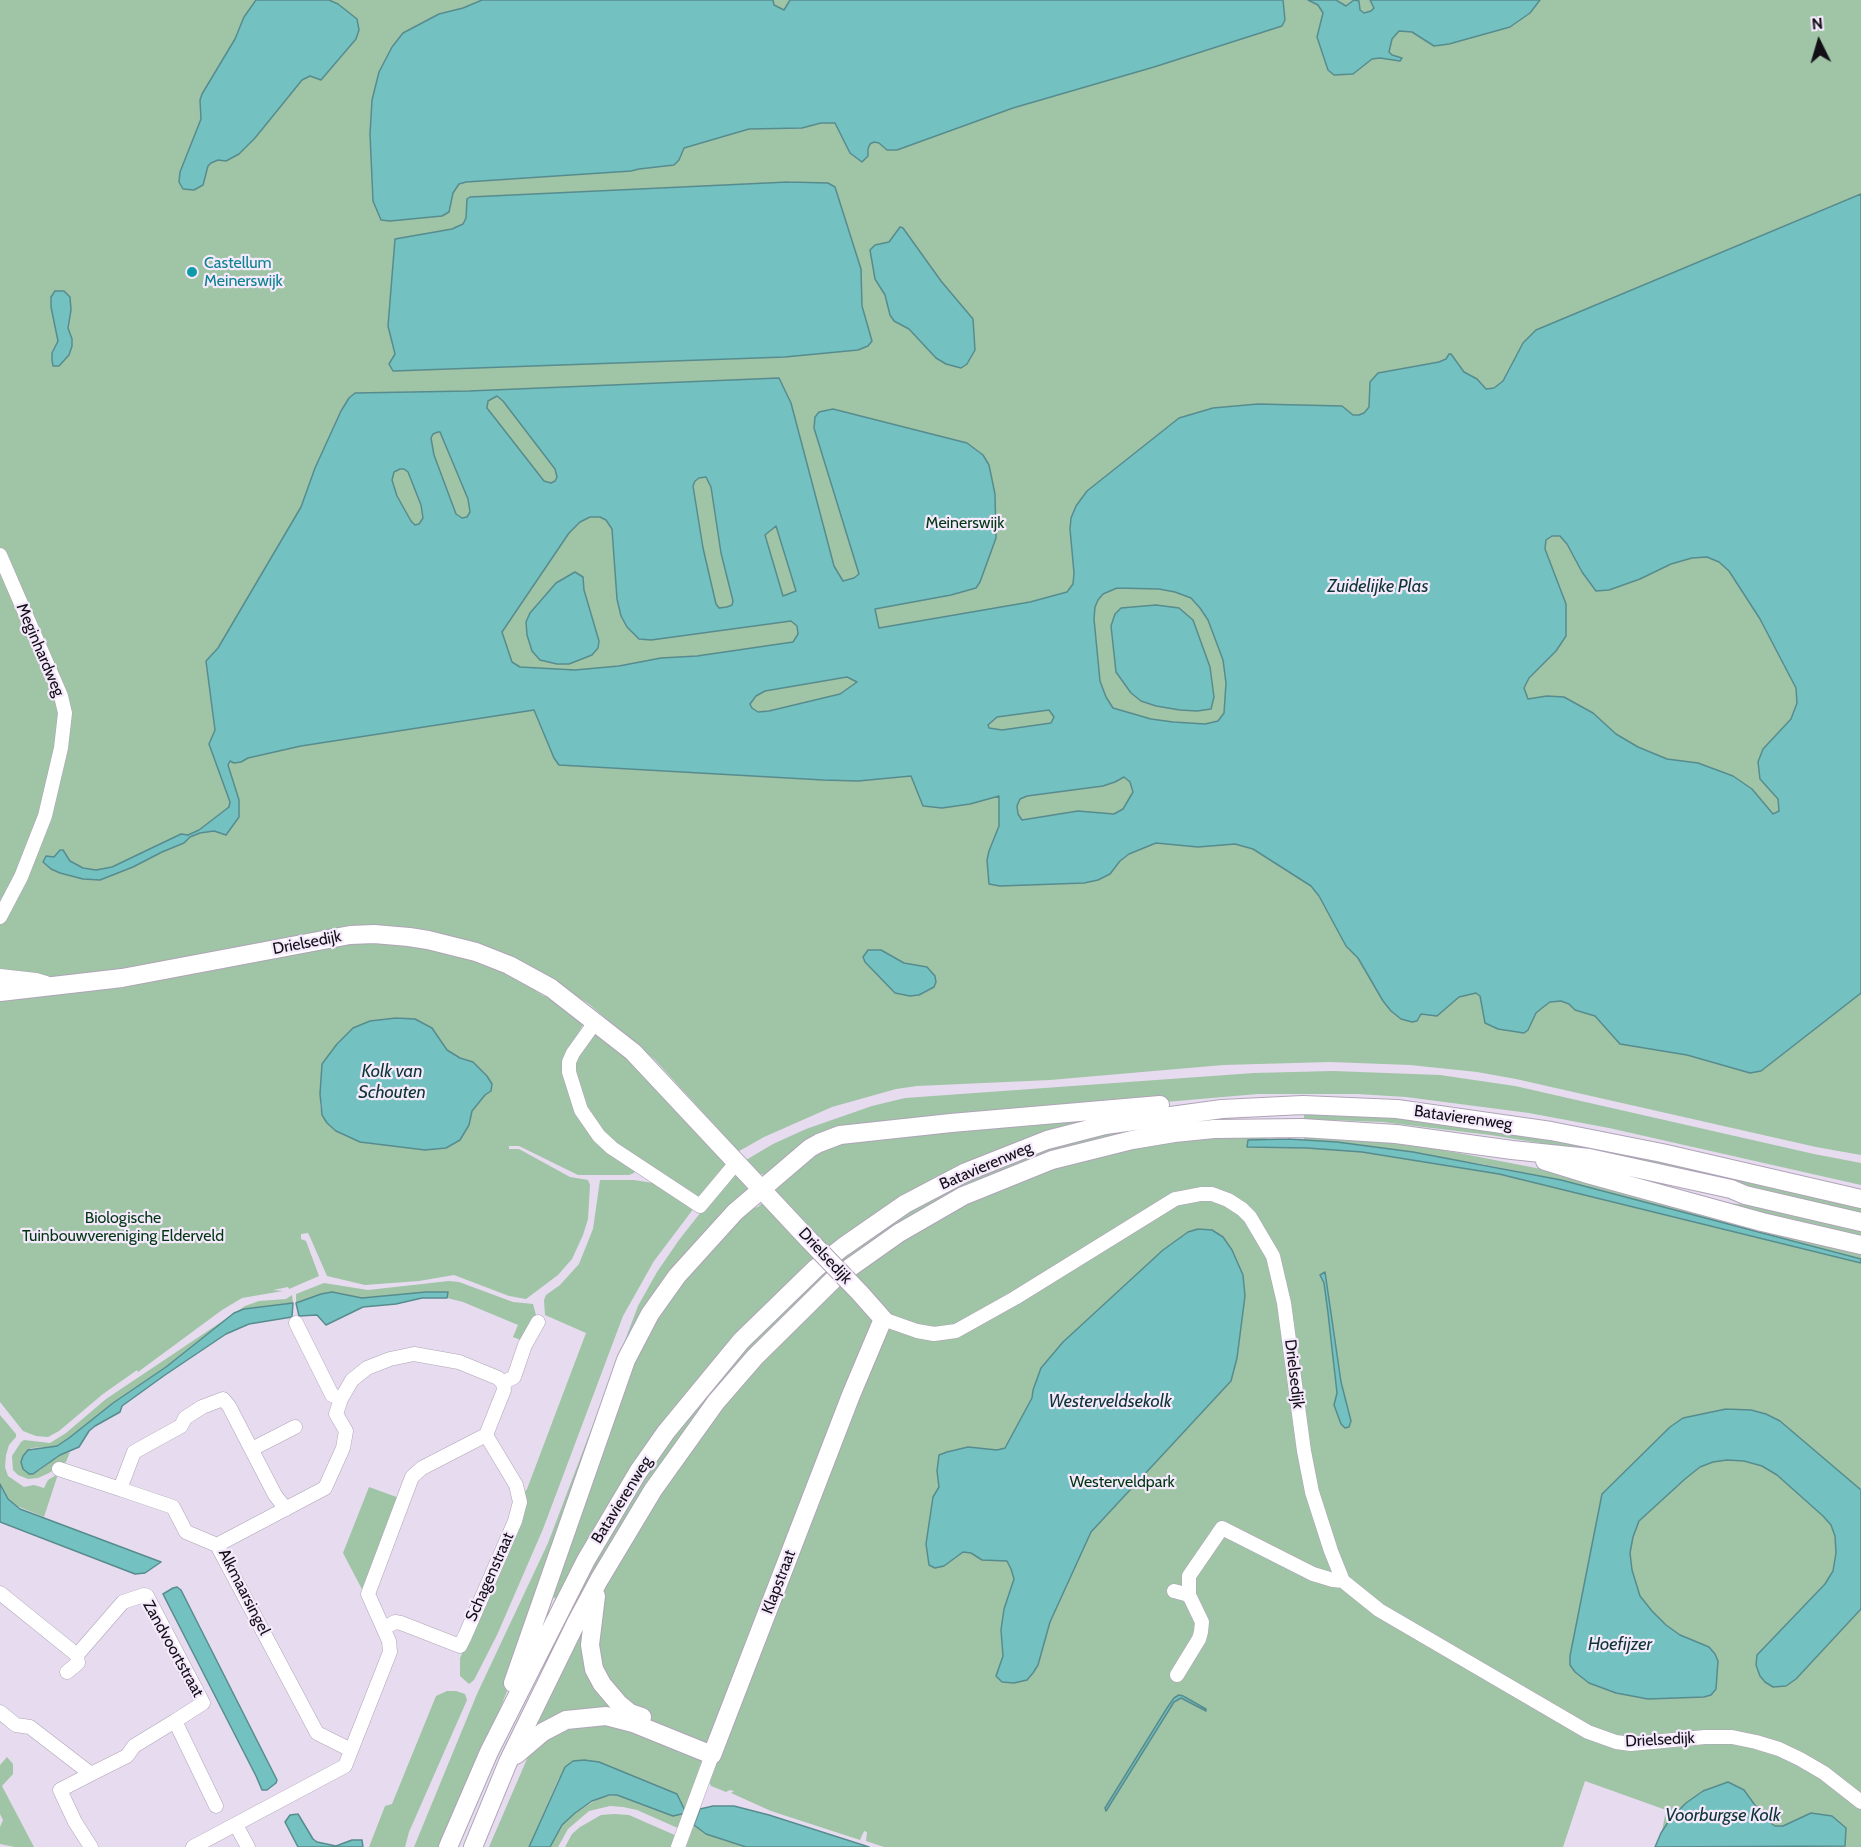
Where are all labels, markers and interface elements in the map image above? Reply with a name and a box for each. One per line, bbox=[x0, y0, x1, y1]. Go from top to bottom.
north arrow bbox=[1789, 12, 1849, 72]
text: N bbox=[1811, 14, 1824, 34]
place label: Castellum Meinerswijk bbox=[204, 253, 283, 291]
marker: Castellum Meinerswijk bbox=[185, 265, 199, 279]
park label: Meinerswijk bbox=[926, 513, 1004, 533]
water label: Zuidelijke Plas bbox=[1328, 576, 1428, 598]
street label: Meginhardweg bbox=[12, 601, 68, 699]
street label: Drielsedijk bbox=[271, 927, 343, 959]
water label: Kolk van Schouten bbox=[358, 1061, 426, 1104]
street label: Batavierenweg bbox=[1413, 1102, 1513, 1134]
street label: Batavierenweg bbox=[937, 1138, 1035, 1194]
park label: Biologische Tuinbouwvereniging Elderveld bbox=[22, 1208, 224, 1246]
street label: Drielsedijk bbox=[794, 1224, 856, 1288]
street label: Drielsedijk bbox=[1280, 1338, 1308, 1410]
water label: Westerveldsekolk bbox=[1048, 1391, 1172, 1413]
street label: Batavierenweg bbox=[588, 1453, 656, 1547]
park label: Westerveldpark bbox=[1069, 1472, 1175, 1492]
street label: Schagenstraat bbox=[462, 1529, 518, 1625]
street label: Alkmaarsingel bbox=[214, 1546, 274, 1638]
street label: Klapstraat bbox=[758, 1547, 800, 1617]
street label: Zandvoortstraat bbox=[139, 1597, 207, 1701]
water label: Hoefijzer bbox=[1588, 1634, 1652, 1656]
street label: Drielsedijk bbox=[1625, 1729, 1695, 1751]
water label: Voorburgse Kolk bbox=[1665, 1805, 1781, 1827]

